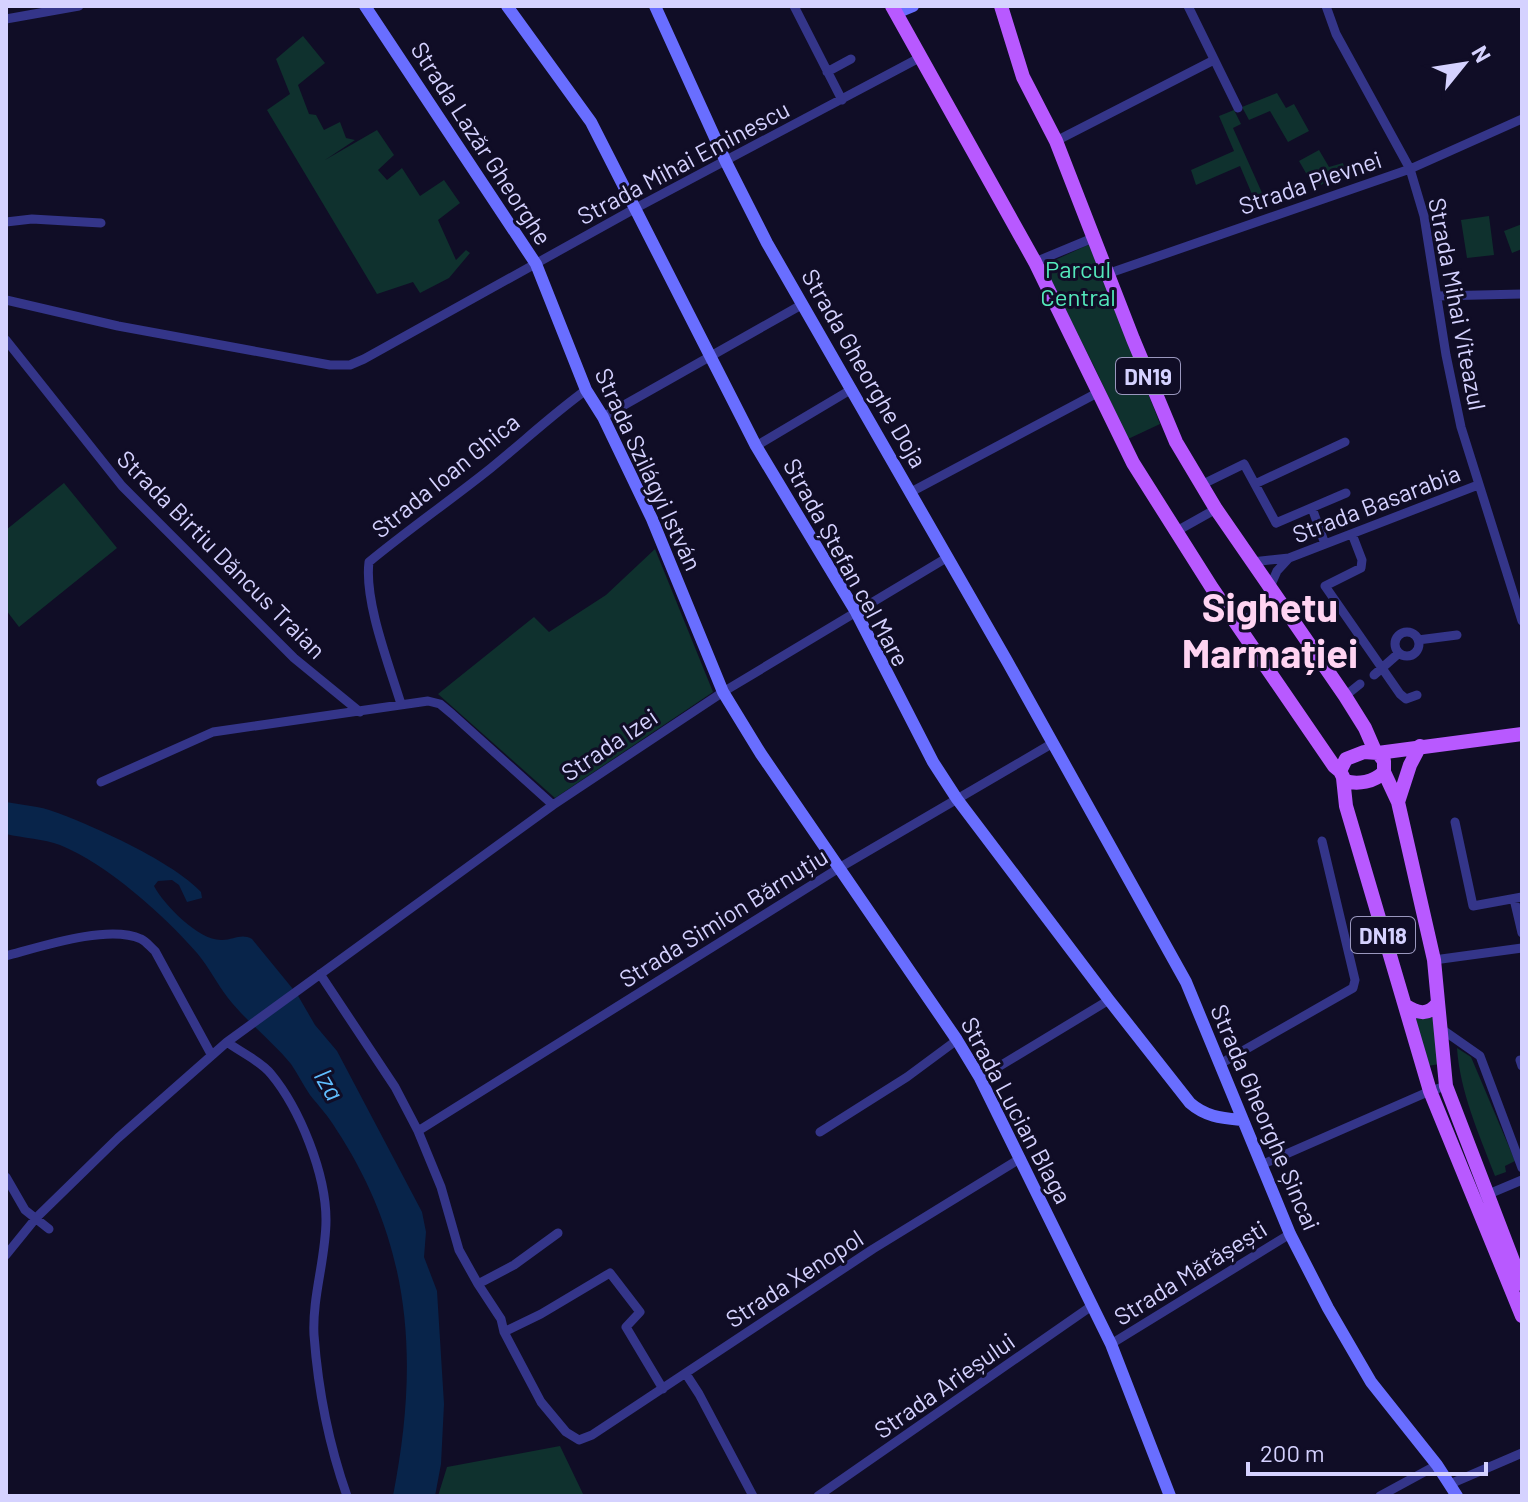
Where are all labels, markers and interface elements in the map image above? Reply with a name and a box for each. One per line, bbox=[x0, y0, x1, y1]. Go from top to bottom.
north arrow bbox=[1424, 24, 1504, 104]
street label: Strada Lazăr Gheorghe bbox=[405, 36, 559, 250]
text: N bbox=[1467, 41, 1497, 66]
street label: Strada Mihai Eminescu bbox=[572, 94, 794, 230]
street label: Strada Plevnei bbox=[1235, 144, 1385, 220]
street label: Strada Mihai Viteazul bbox=[1423, 195, 1493, 413]
park label: Parcul Central bbox=[1040, 254, 1116, 311]
street label: Strada Gheorghe Doja bbox=[796, 263, 934, 473]
road number: DN19 bbox=[1116, 358, 1180, 394]
street label: Strada Szilágyi István bbox=[589, 363, 709, 575]
street label: Strada Ioan Ghica bbox=[365, 407, 525, 543]
street label: Strada Birtiu Dăncus Traian bbox=[112, 444, 332, 664]
street label: Strada Ștefan cel Mare bbox=[778, 453, 916, 671]
street label: Strada Basarabia bbox=[1288, 458, 1464, 548]
district label: Sighetu Marmației bbox=[1182, 582, 1358, 676]
street label: Strada Izei bbox=[555, 701, 663, 787]
street label: Strada Simion Bărnuțiu bbox=[613, 841, 833, 993]
road number: DN18 bbox=[1351, 917, 1415, 953]
street label: Strada Gheorghe Șincai bbox=[1205, 1000, 1327, 1234]
street label: Strada Lucian Blaga bbox=[956, 1012, 1078, 1208]
water label: Iza bbox=[309, 1063, 351, 1105]
street label: Strada Mărășești bbox=[1108, 1213, 1272, 1331]
street label: Strada Xenopol bbox=[720, 1223, 868, 1333]
street label: Strada Arieșului bbox=[868, 1326, 1020, 1444]
scale bar bbox=[1248, 1426, 1486, 1476]
text: 200 m bbox=[1260, 1438, 1325, 1467]

